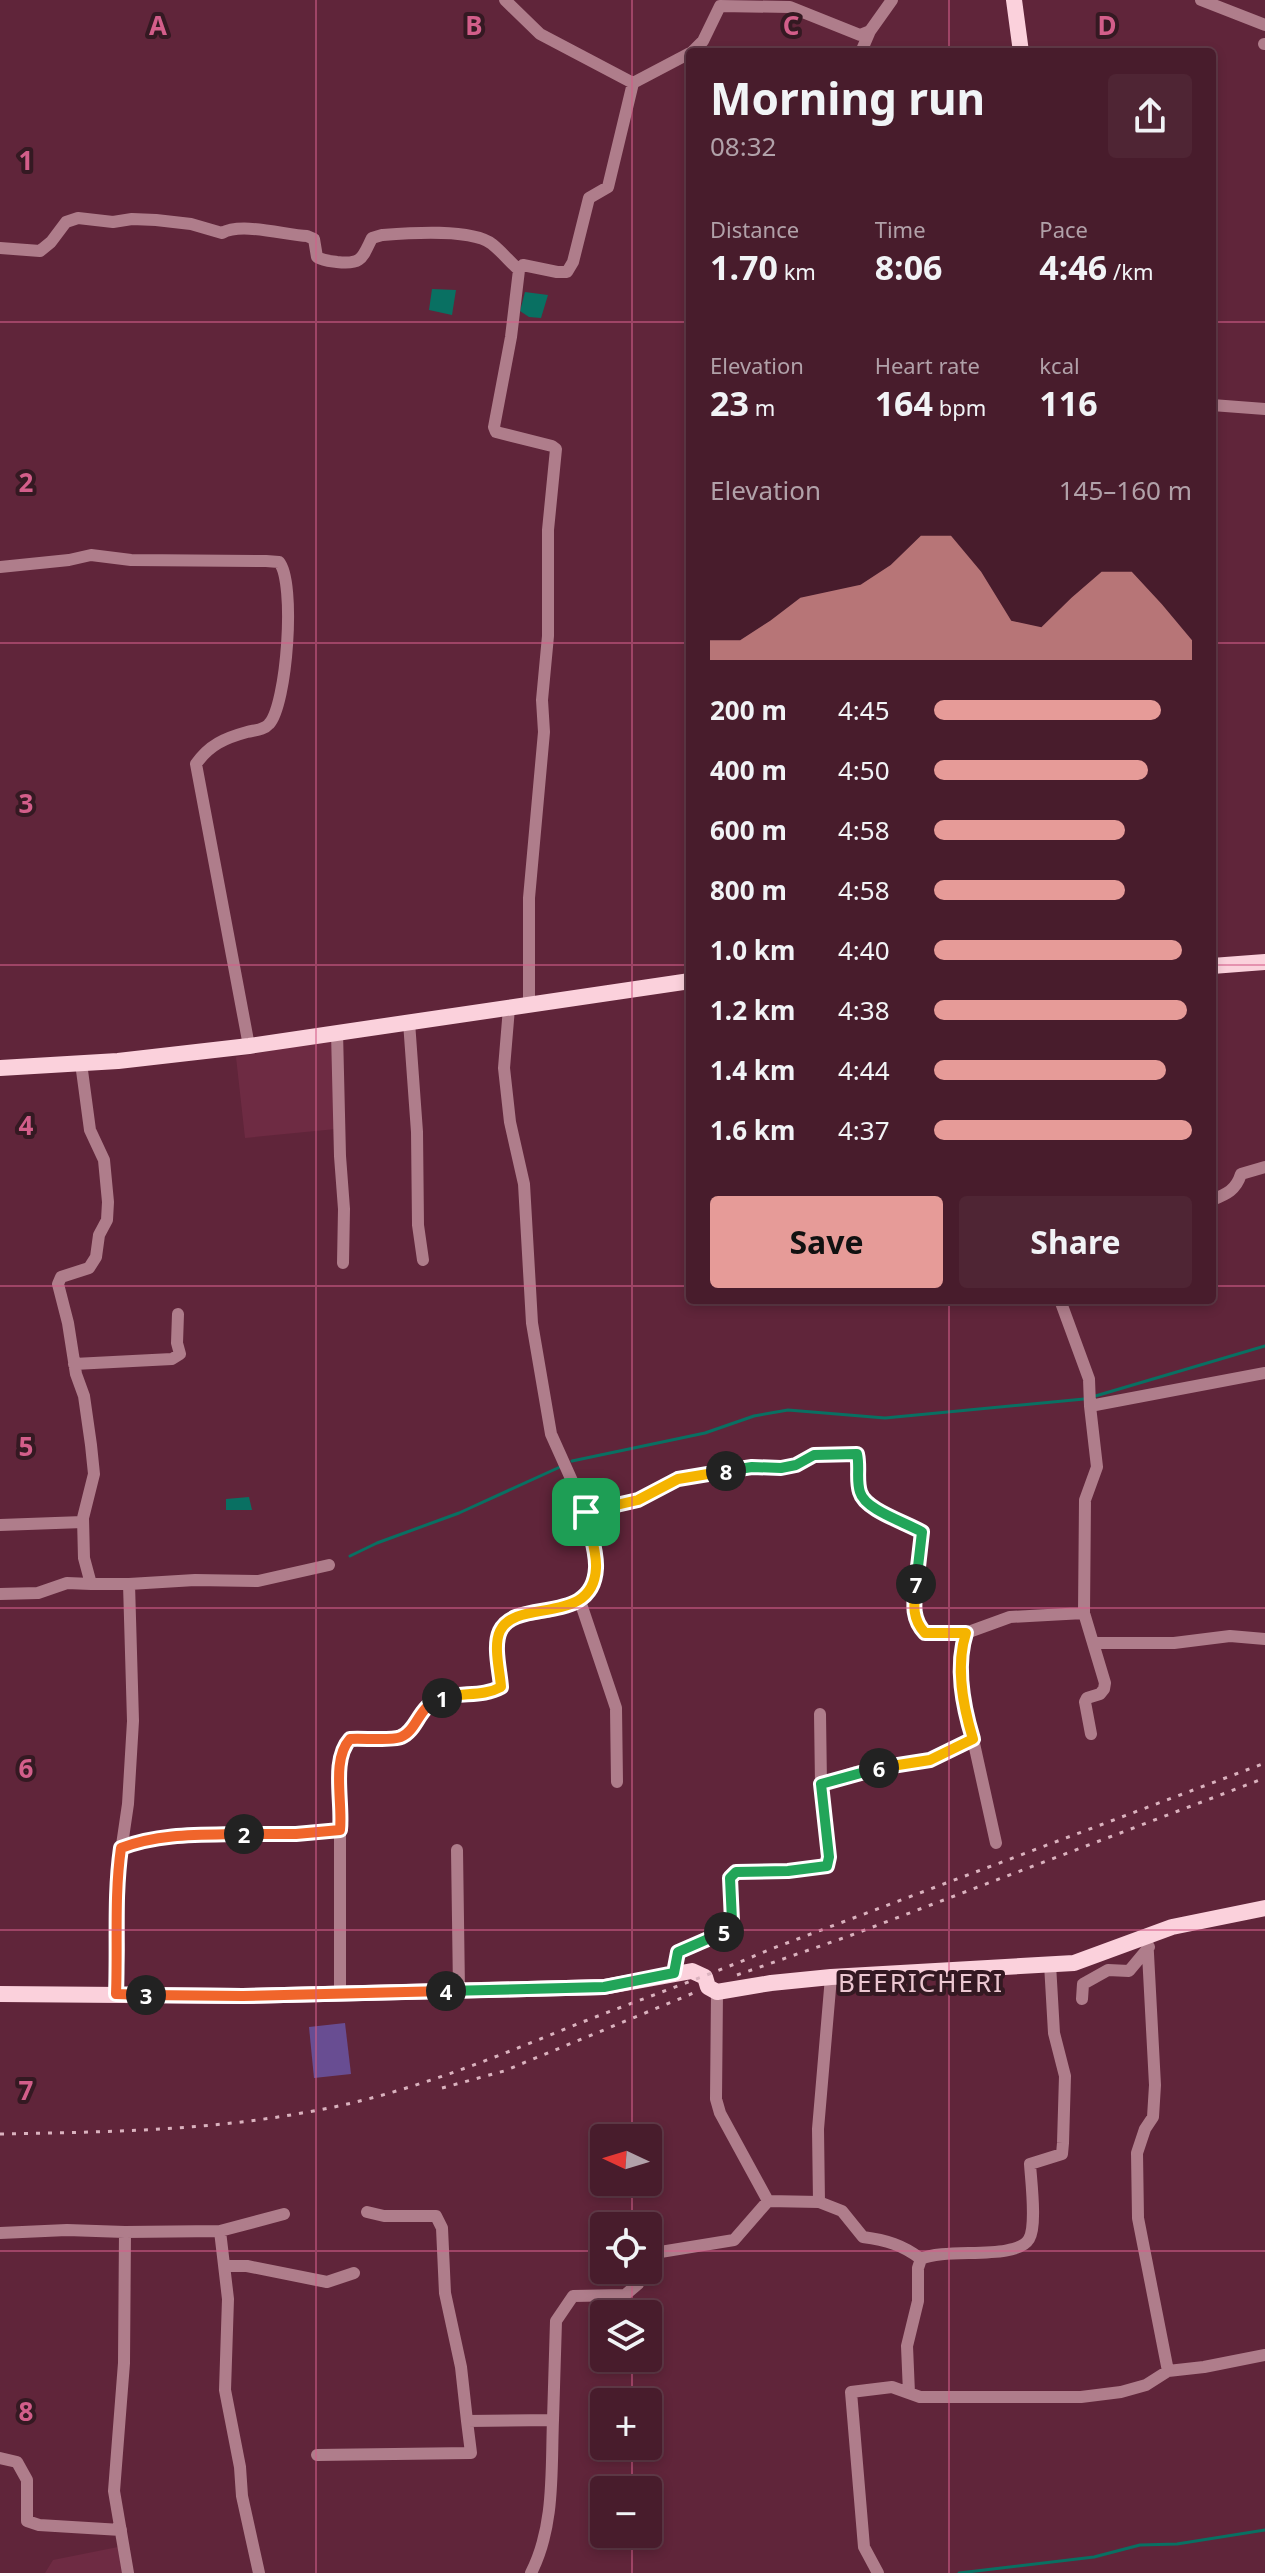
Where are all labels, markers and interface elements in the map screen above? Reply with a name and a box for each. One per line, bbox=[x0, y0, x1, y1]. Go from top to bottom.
text: A bbox=[149, 7, 167, 43]
text: B bbox=[465, 7, 483, 43]
text: C bbox=[783, 7, 799, 43]
text: D bbox=[1097, 7, 1117, 43]
text: Morning run bbox=[710, 68, 985, 128]
button: share bbox=[1108, 74, 1192, 158]
text: 08:32 bbox=[710, 128, 776, 164]
text: 1 bbox=[19, 142, 33, 178]
text: Distance bbox=[710, 214, 799, 244]
text: Time bbox=[875, 214, 926, 244]
text: Pace bbox=[1039, 214, 1088, 244]
text: 1.70 bbox=[710, 244, 778, 290]
text: 8:06 bbox=[875, 244, 943, 290]
text: 4:46 bbox=[1039, 244, 1107, 290]
text: km bbox=[778, 256, 816, 286]
text: /km bbox=[1107, 256, 1153, 286]
text: Elevation bbox=[710, 350, 804, 380]
text: Heart rate bbox=[875, 350, 980, 380]
text: kcal bbox=[1039, 350, 1080, 380]
text: 23 bbox=[710, 380, 749, 426]
text: 164 bbox=[875, 380, 933, 426]
text: 116 bbox=[1039, 380, 1098, 426]
text: m bbox=[749, 392, 775, 422]
text: bpm bbox=[933, 392, 986, 422]
text: 2 bbox=[19, 464, 34, 500]
text: Elevation bbox=[710, 472, 821, 508]
text: 145–160 m bbox=[1059, 472, 1192, 508]
text: 200 m bbox=[710, 692, 787, 728]
text: 4:45 bbox=[838, 692, 890, 728]
text: 400 m bbox=[710, 752, 787, 788]
text: 4:50 bbox=[838, 752, 890, 788]
text: 3 bbox=[19, 785, 33, 821]
text: 600 m bbox=[710, 812, 787, 848]
text: 4:58 bbox=[838, 812, 890, 848]
text: 800 m bbox=[710, 872, 787, 908]
text: 4:58 bbox=[838, 872, 890, 908]
text: 1.0 km bbox=[710, 932, 795, 968]
text: 4:40 bbox=[838, 932, 890, 968]
text: 1.2 km bbox=[710, 992, 795, 1028]
text: 4:38 bbox=[838, 992, 890, 1028]
text: 1.4 km bbox=[710, 1052, 795, 1088]
text: 4:44 bbox=[838, 1052, 890, 1088]
text: 4 bbox=[19, 1107, 34, 1143]
text: 1.6 km bbox=[710, 1112, 795, 1148]
text: 4:37 bbox=[838, 1112, 890, 1148]
button: Save bbox=[710, 1196, 943, 1288]
button: Share bbox=[959, 1196, 1192, 1288]
text: 5 bbox=[19, 1428, 33, 1464]
pin: 8 bbox=[706, 1451, 746, 1491]
text: 8 bbox=[720, 1456, 732, 1486]
pin bbox=[552, 1478, 620, 1546]
icon: arrive bbox=[564, 1490, 608, 1534]
pin: 7 bbox=[896, 1564, 936, 1604]
text: 7 bbox=[910, 1569, 922, 1599]
pin: 1 bbox=[422, 1678, 462, 1718]
text: 1 bbox=[436, 1683, 448, 1713]
pin: 6 bbox=[859, 1748, 899, 1788]
text: 6 bbox=[19, 1750, 34, 1786]
text: 6 bbox=[873, 1753, 885, 1783]
pin: 2 bbox=[224, 1814, 264, 1854]
text: 2 bbox=[238, 1819, 250, 1849]
pin: 5 bbox=[704, 1912, 744, 1952]
text: 5 bbox=[718, 1917, 730, 1947]
district label: BEERICHERI bbox=[838, 1964, 1004, 2000]
pin: 4 bbox=[426, 1971, 466, 2011]
pin: 3 bbox=[126, 1975, 166, 2015]
text: 4 bbox=[440, 1976, 452, 2006]
text: 3 bbox=[140, 1980, 152, 2010]
text: 7 bbox=[19, 2072, 34, 2108]
north arrow bbox=[590, 2124, 662, 2196]
map controls bbox=[590, 2124, 662, 2548]
button: locate bbox=[590, 2212, 662, 2284]
button: layers bbox=[590, 2300, 662, 2372]
button: + bbox=[590, 2388, 662, 2460]
text: 8 bbox=[19, 2393, 33, 2429]
button: − bbox=[590, 2476, 662, 2548]

